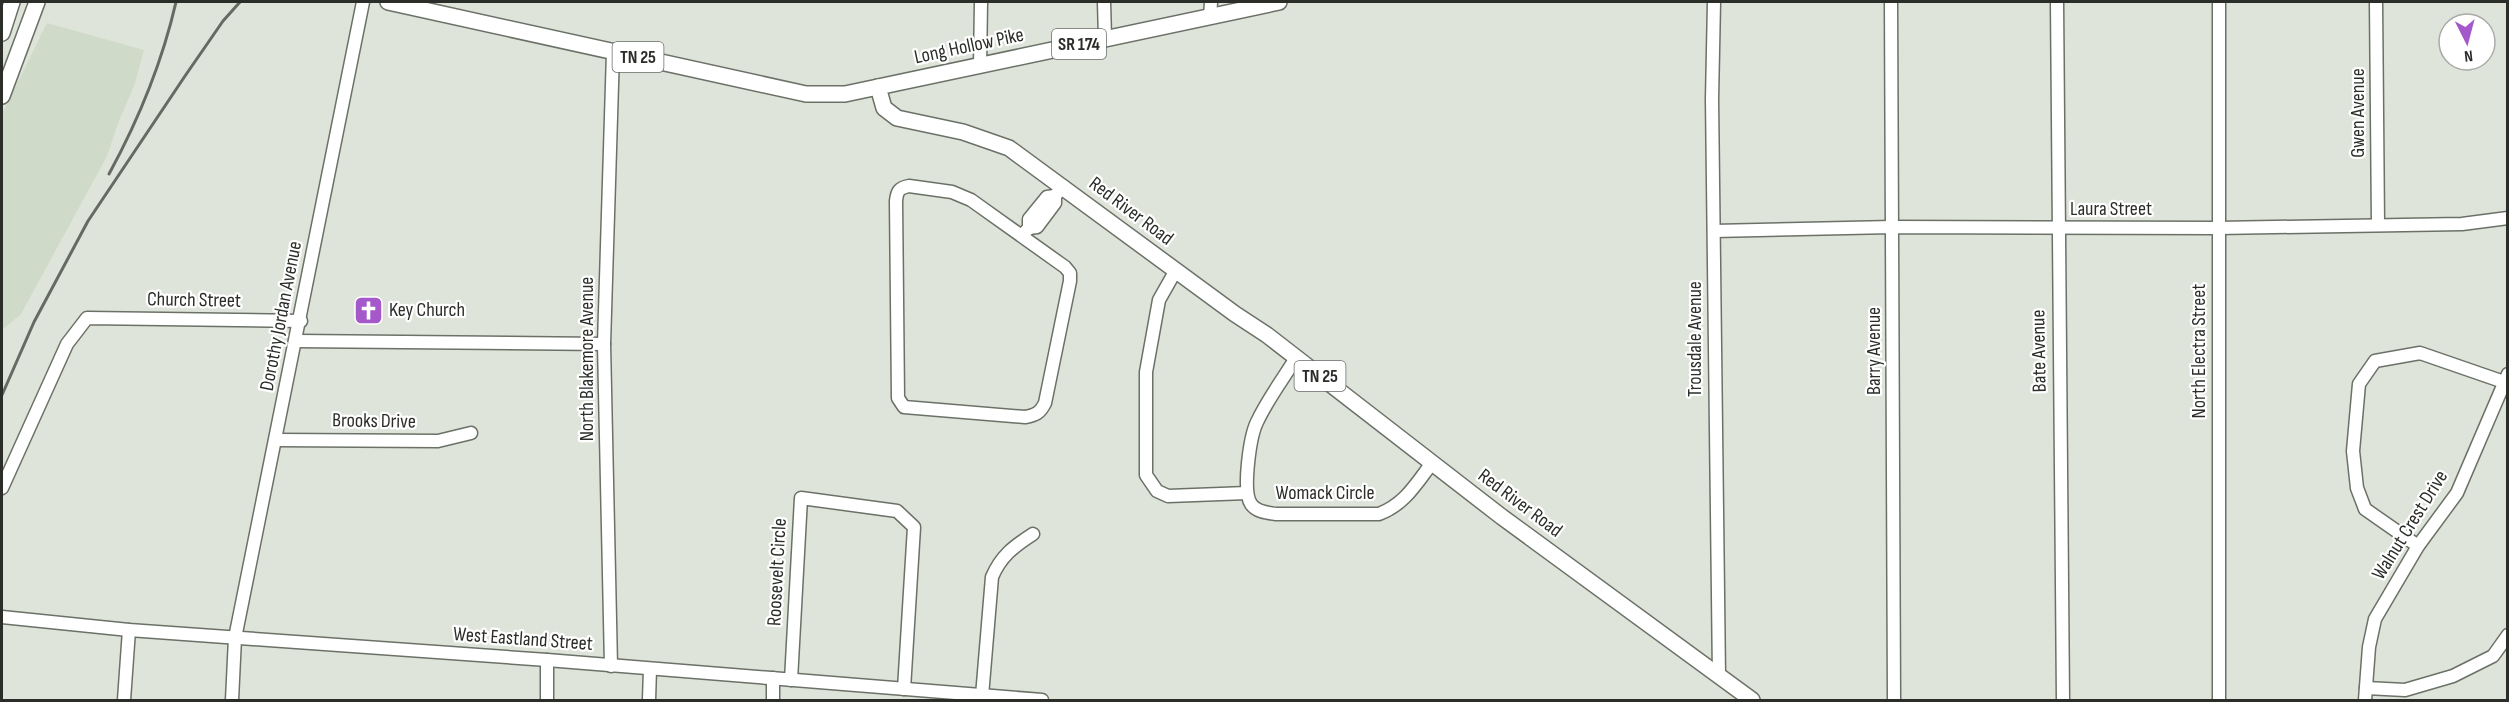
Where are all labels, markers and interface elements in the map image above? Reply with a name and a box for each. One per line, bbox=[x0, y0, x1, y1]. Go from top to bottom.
north arrow bbox=[2437, 12, 2497, 72]
street label: Long Hollow Pike bbox=[912, 23, 1026, 69]
road number: SR 174 bbox=[1052, 29, 1106, 59]
road number: TN 25 bbox=[612, 42, 664, 72]
text: N bbox=[2463, 46, 2474, 65]
street label: Gwen Avenue bbox=[2346, 68, 2370, 158]
street label: Red River Road bbox=[1084, 172, 1178, 250]
street label: Laura Street bbox=[2070, 197, 2152, 221]
street label: Dorothy Jordan Avenue bbox=[255, 239, 307, 393]
street label: North Blakemore Avenue bbox=[575, 277, 599, 441]
street label: Trousdale Avenue bbox=[1683, 281, 1707, 397]
street label: North Electra Street bbox=[2187, 284, 2211, 418]
street label: Church Street bbox=[147, 287, 241, 313]
church icon: Key Church bbox=[352, 294, 384, 326]
place label: Key Church bbox=[389, 298, 465, 322]
street label: Barry Avenue bbox=[1862, 307, 1886, 395]
street label: Bate Avenue bbox=[2026, 309, 2052, 393]
road number: TN 25 bbox=[1294, 361, 1346, 391]
street label: Brooks Drive bbox=[332, 408, 416, 434]
street label: Red River Road bbox=[1473, 464, 1567, 542]
street label: Walnut Crest Drive bbox=[2367, 466, 2453, 584]
street label: Womack Circle bbox=[1276, 481, 1374, 505]
street label: Roosevelt Circle bbox=[762, 517, 792, 627]
street label: West Eastland Street bbox=[452, 622, 594, 656]

